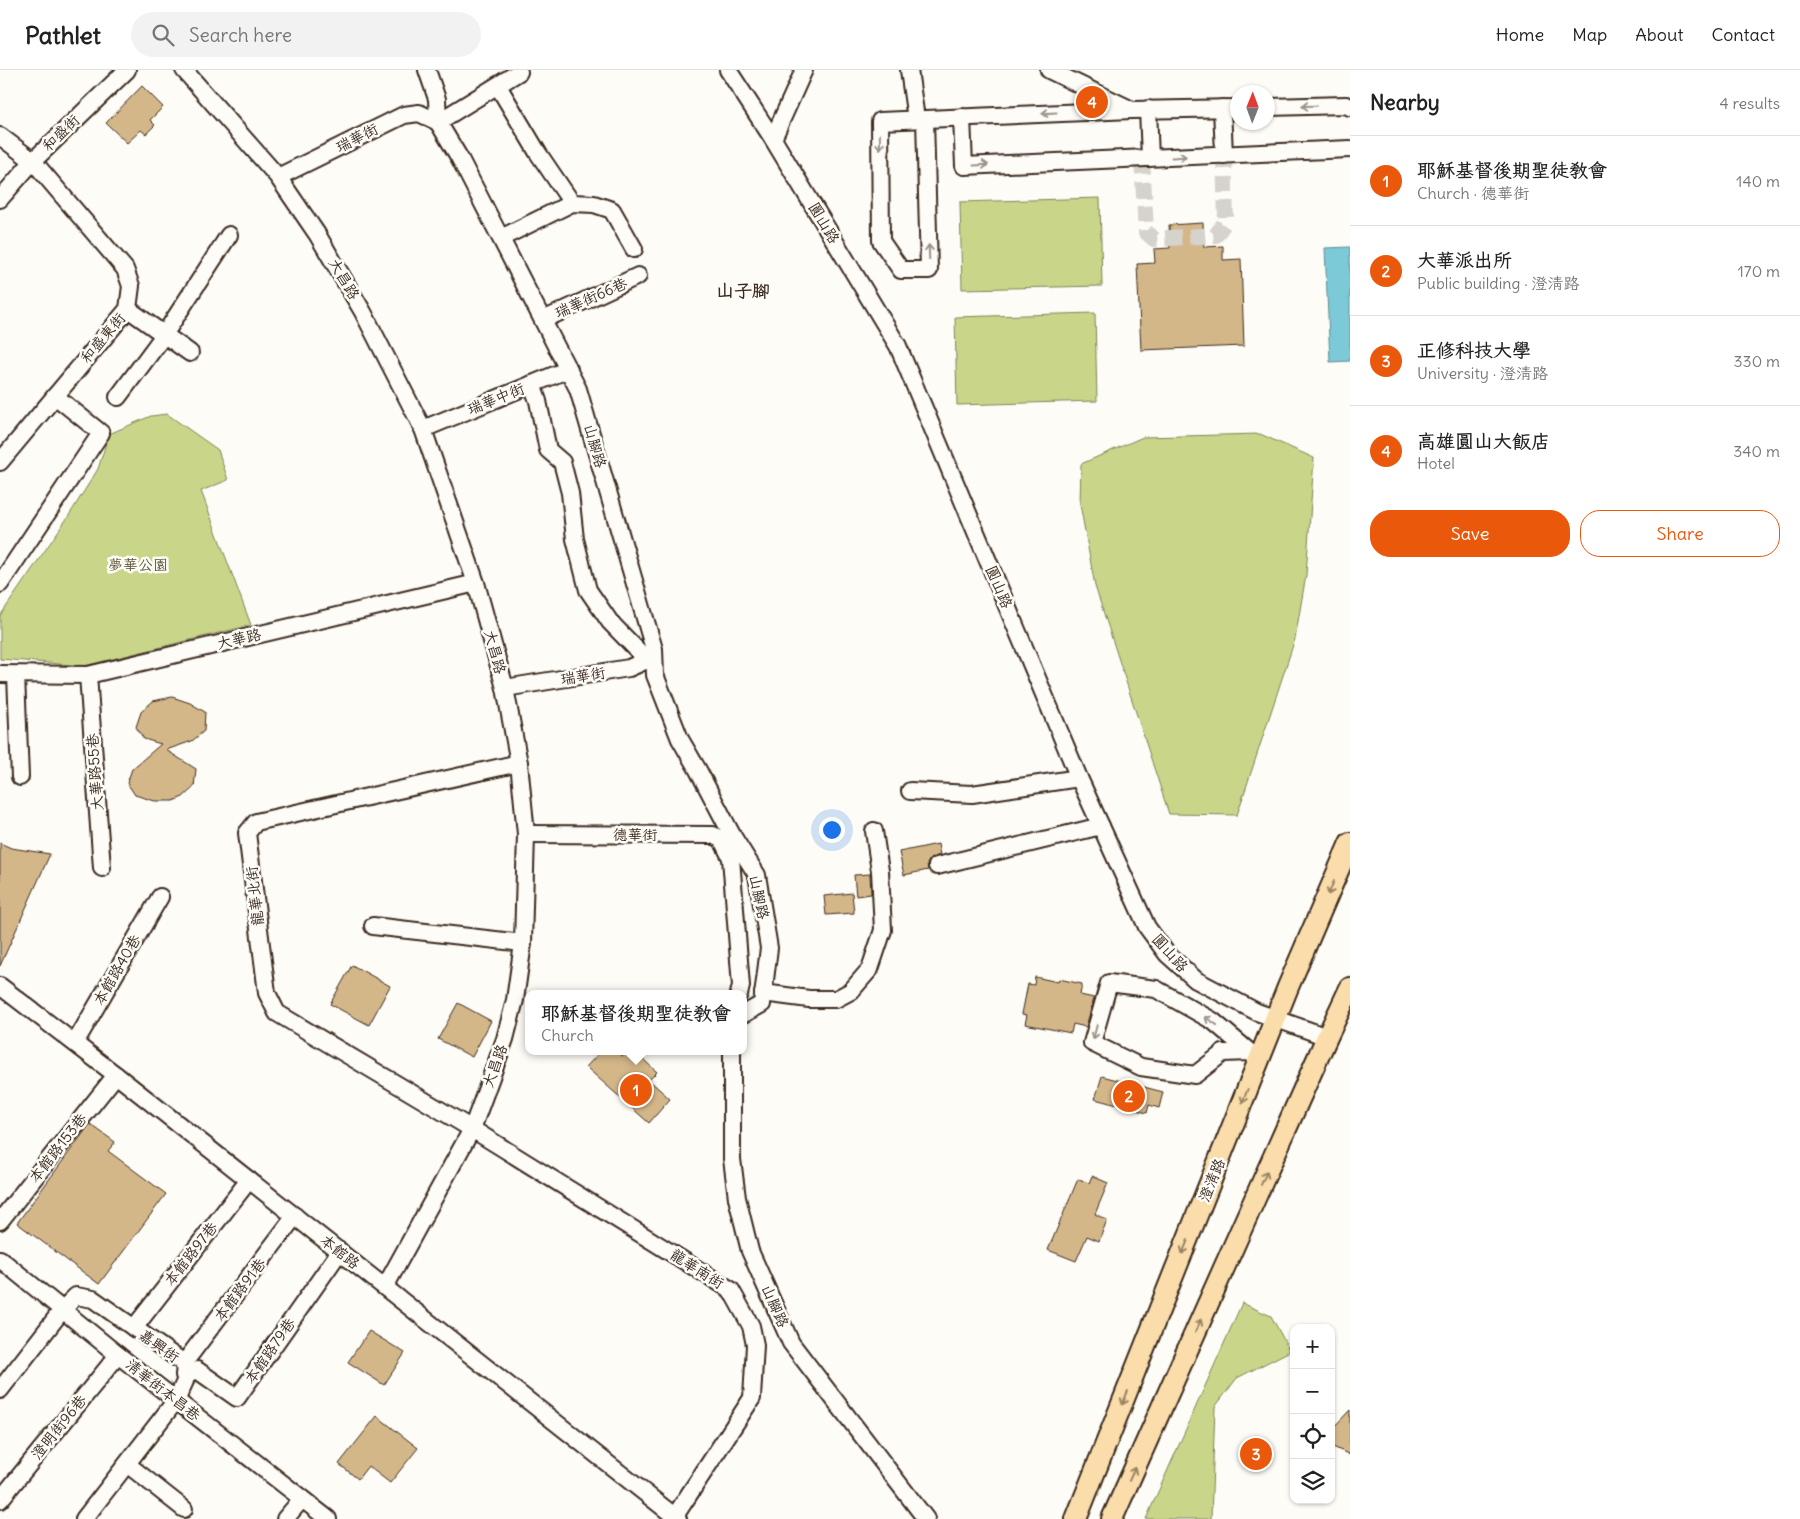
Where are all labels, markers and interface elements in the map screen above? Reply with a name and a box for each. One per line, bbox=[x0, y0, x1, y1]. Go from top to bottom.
search box bbox=[131, 12, 481, 57]
text: Pathlet bbox=[25, 20, 101, 50]
icon: search bbox=[149, 21, 177, 49]
text: Search here bbox=[189, 23, 292, 47]
text: Home bbox=[1496, 23, 1544, 46]
text: Map bbox=[1572, 23, 1607, 46]
text: About bbox=[1635, 23, 1683, 46]
text: Contact bbox=[1711, 23, 1775, 46]
pin: 4 bbox=[1076, 83, 1108, 121]
north arrow bbox=[1230, 85, 1275, 130]
text: Nearby bbox=[1370, 89, 1440, 116]
text: 4 results bbox=[1719, 93, 1780, 113]
one-way arrow bbox=[1301, 101, 1318, 111]
one-way arrow bbox=[1041, 109, 1057, 118]
street label: 和盛街 bbox=[38, 110, 83, 155]
street label: 瑞華街 bbox=[332, 119, 381, 156]
one-way arrow bbox=[875, 134, 885, 150]
one-way arrow bbox=[1171, 152, 1187, 161]
text: 耶穌基督後期聖徒教會 bbox=[1417, 158, 1607, 182]
one-way arrow bbox=[973, 161, 989, 170]
text: 1 bbox=[1383, 171, 1389, 191]
text: 140 m bbox=[1736, 171, 1780, 191]
text: Church · 德華街 bbox=[1417, 183, 1529, 203]
street label: 圓山路 bbox=[805, 199, 844, 247]
one-way arrow bbox=[924, 244, 934, 260]
text: 大華派出所 bbox=[1417, 248, 1512, 272]
street label: 大昌路 bbox=[325, 255, 364, 303]
text: 2 bbox=[1382, 261, 1390, 281]
text: 170 m bbox=[1737, 261, 1780, 281]
street label: 瑞華街66巷 bbox=[552, 273, 630, 322]
text: Public building · 澄清路 bbox=[1417, 273, 1580, 293]
district label: 山子腳 bbox=[716, 279, 770, 302]
street label: 和盛東街 bbox=[76, 309, 129, 367]
text: 正修科技大學 bbox=[1417, 338, 1531, 362]
text: 3 bbox=[1381, 351, 1391, 371]
text: 330 m bbox=[1733, 351, 1780, 371]
text: University · 澄清路 bbox=[1417, 363, 1548, 383]
street label: 瑞華中街 bbox=[464, 378, 527, 419]
street label: 山腳路 bbox=[580, 422, 611, 470]
text: 高雄圓山大飯店 bbox=[1417, 429, 1550, 453]
text: 4 bbox=[1381, 441, 1391, 461]
text: 340 m bbox=[1733, 441, 1780, 461]
text: Hotel bbox=[1417, 453, 1455, 473]
button: Save bbox=[1370, 510, 1570, 557]
button: Share bbox=[1580, 510, 1780, 557]
park label: 夢華公園 bbox=[108, 555, 168, 574]
street label: 圓山路 bbox=[982, 562, 1017, 611]
street label: 大華路 bbox=[215, 624, 263, 653]
street label: 大昌路 bbox=[480, 628, 510, 676]
street label: 瑞華街 bbox=[559, 663, 607, 688]
street label: 大華路55巷 bbox=[82, 733, 107, 811]
your location bbox=[819, 817, 845, 843]
street label: 德華街 bbox=[612, 825, 658, 844]
street label: 龍華北街 bbox=[241, 865, 268, 927]
street label: 山腳路 bbox=[746, 873, 773, 921]
one-way arrow bbox=[1325, 880, 1335, 895]
street label: 圓山路 bbox=[1148, 930, 1192, 976]
street label: 本館路40巷 bbox=[89, 931, 144, 1009]
popup bbox=[525, 990, 747, 1055]
text: 耶穌基督後期聖徒教會 bbox=[541, 1001, 731, 1025]
one-way arrow bbox=[1205, 1016, 1219, 1026]
one-way arrow bbox=[1090, 1023, 1100, 1039]
text: Church bbox=[541, 1025, 594, 1045]
street label: 大昌路 bbox=[478, 1041, 511, 1090]
pin: 1 bbox=[620, 1071, 652, 1109]
pin: 2 bbox=[1113, 1077, 1145, 1115]
one-way arrow bbox=[1240, 1088, 1249, 1103]
street label: 本館路153巷 bbox=[25, 1109, 91, 1186]
street label: 澄清路 bbox=[1194, 1155, 1229, 1204]
one-way arrow bbox=[1260, 1171, 1270, 1186]
street label: 本館路97巷 bbox=[160, 1218, 221, 1289]
street label: 本館路 bbox=[317, 1230, 364, 1273]
one-way arrow bbox=[1180, 1239, 1189, 1254]
street label: 龍華南街 bbox=[667, 1245, 728, 1293]
street label: 本館路91巷 bbox=[210, 1254, 270, 1325]
street label: 山腳路 bbox=[758, 1281, 793, 1330]
street label: 本館路79巷 bbox=[240, 1314, 299, 1387]
one-way arrow bbox=[1193, 1319, 1203, 1334]
map controls bbox=[1290, 1324, 1335, 1504]
button: + bbox=[1290, 1324, 1335, 1369]
street label: 嘉興街 bbox=[135, 1325, 183, 1366]
street label: 清華街本昌巷 bbox=[122, 1354, 205, 1425]
button: − bbox=[1290, 1369, 1335, 1414]
one-way arrow bbox=[1119, 1390, 1129, 1405]
street label: 澄明街96巷 bbox=[27, 1391, 90, 1463]
button: locate bbox=[1290, 1414, 1335, 1459]
pin: 3 bbox=[1240, 1435, 1272, 1473]
button: layers bbox=[1290, 1459, 1335, 1504]
one-way arrow bbox=[1127, 1467, 1137, 1482]

